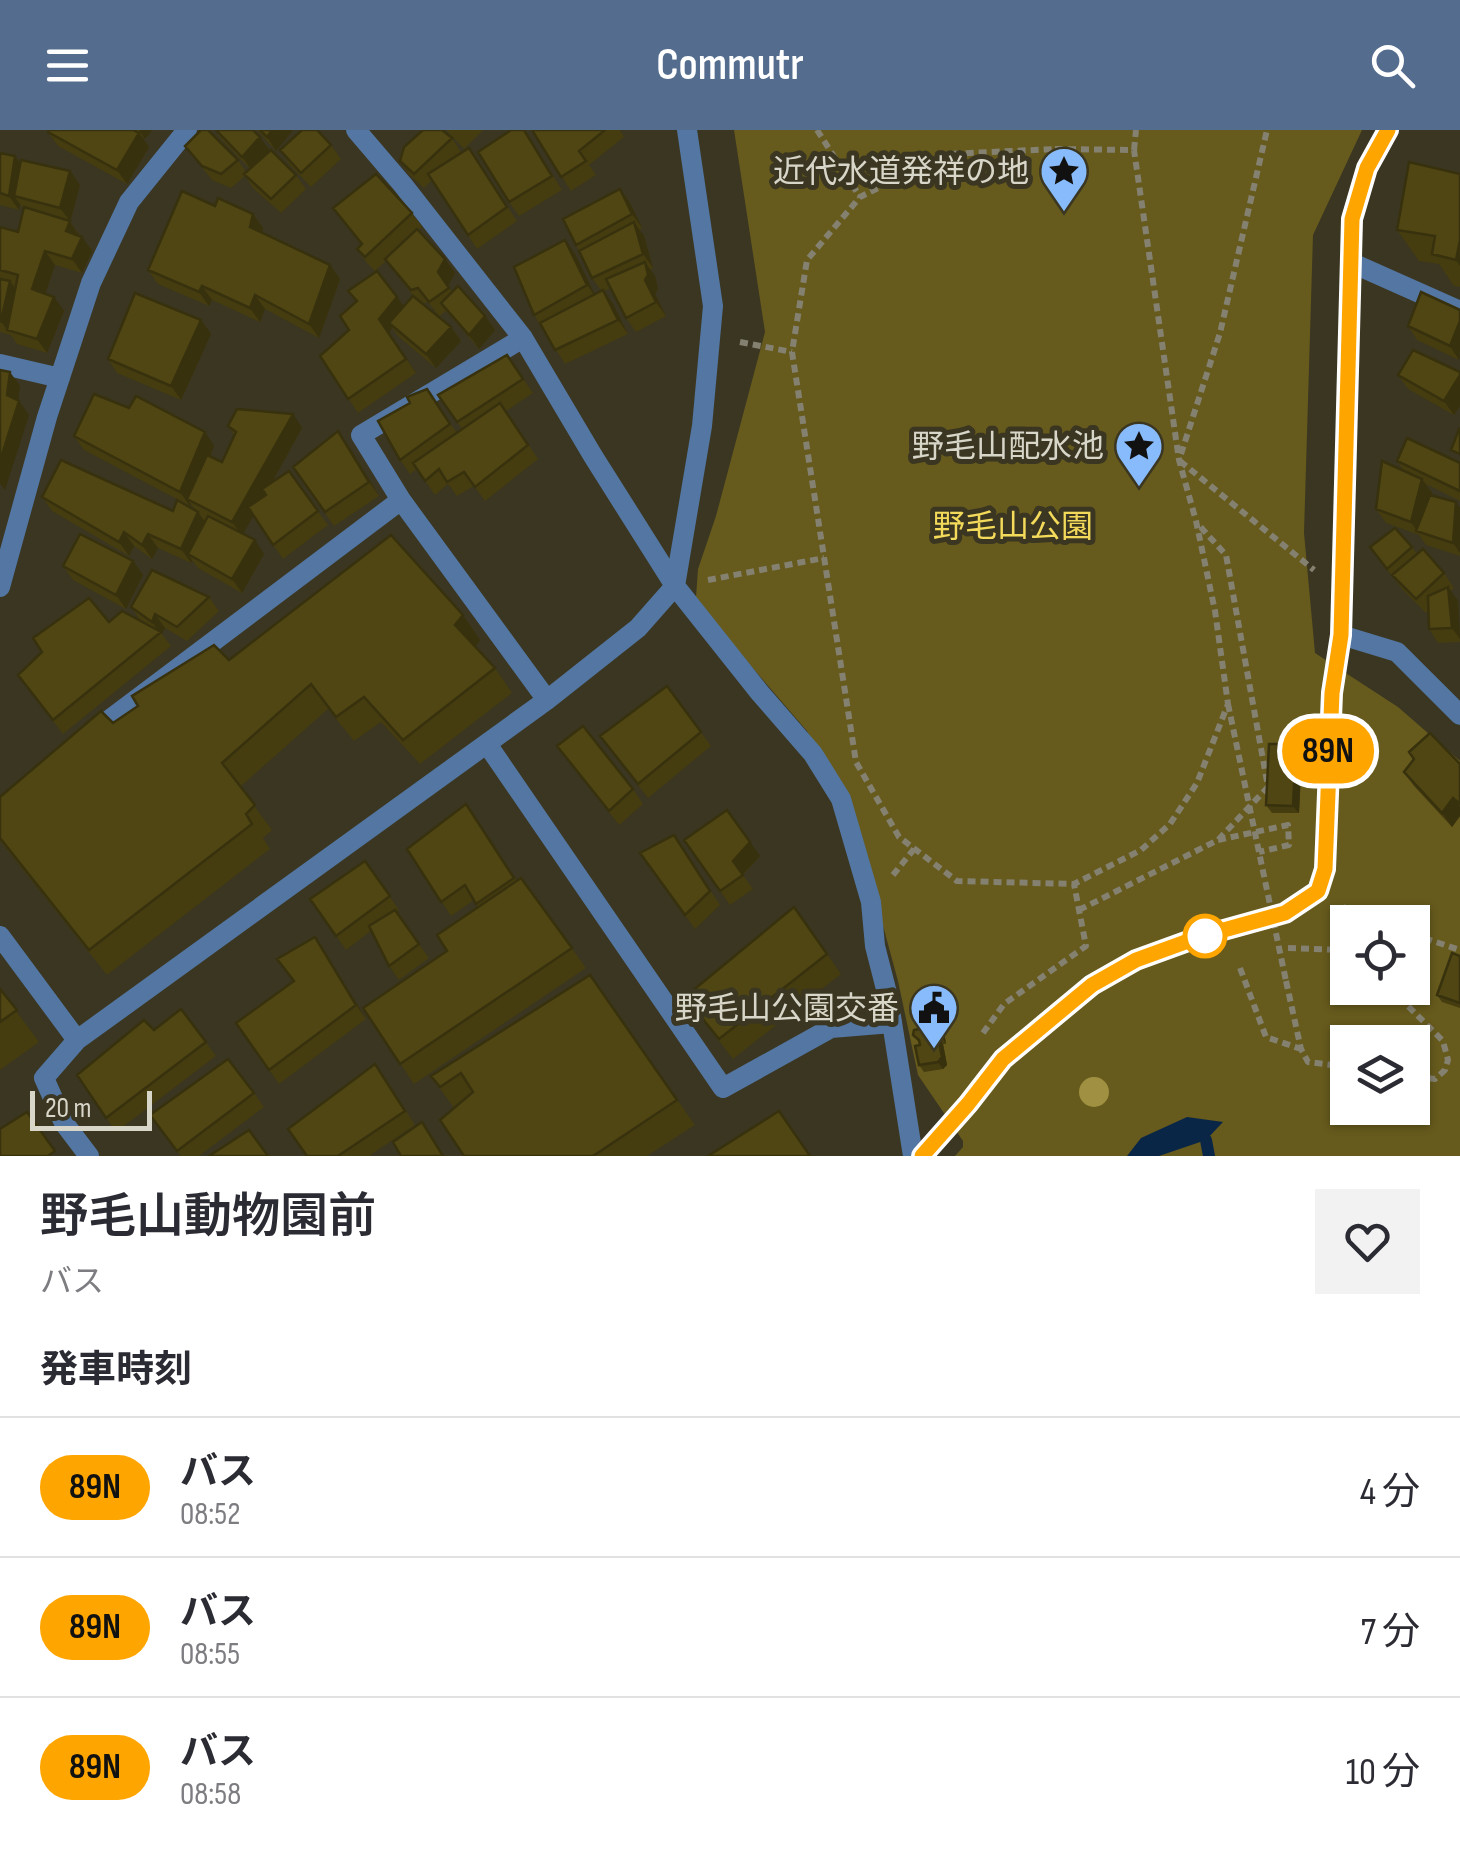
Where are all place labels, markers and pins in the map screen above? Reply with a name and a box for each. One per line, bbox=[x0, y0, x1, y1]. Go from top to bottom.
place icon: 近代水道発祥の地 bbox=[1038, 145, 1090, 213]
place label: 近代水道発祥の地 bbox=[773, 153, 1029, 192]
place icon: 野毛山配水池 bbox=[1113, 420, 1165, 488]
place label: 野毛山配水池 bbox=[912, 428, 1104, 467]
unlabelled marker bbox=[1184, 915, 1226, 957]
public building icon: 野毛山公園交番 bbox=[908, 982, 960, 1050]
place label: 野毛山公園交番 bbox=[675, 990, 899, 1029]

